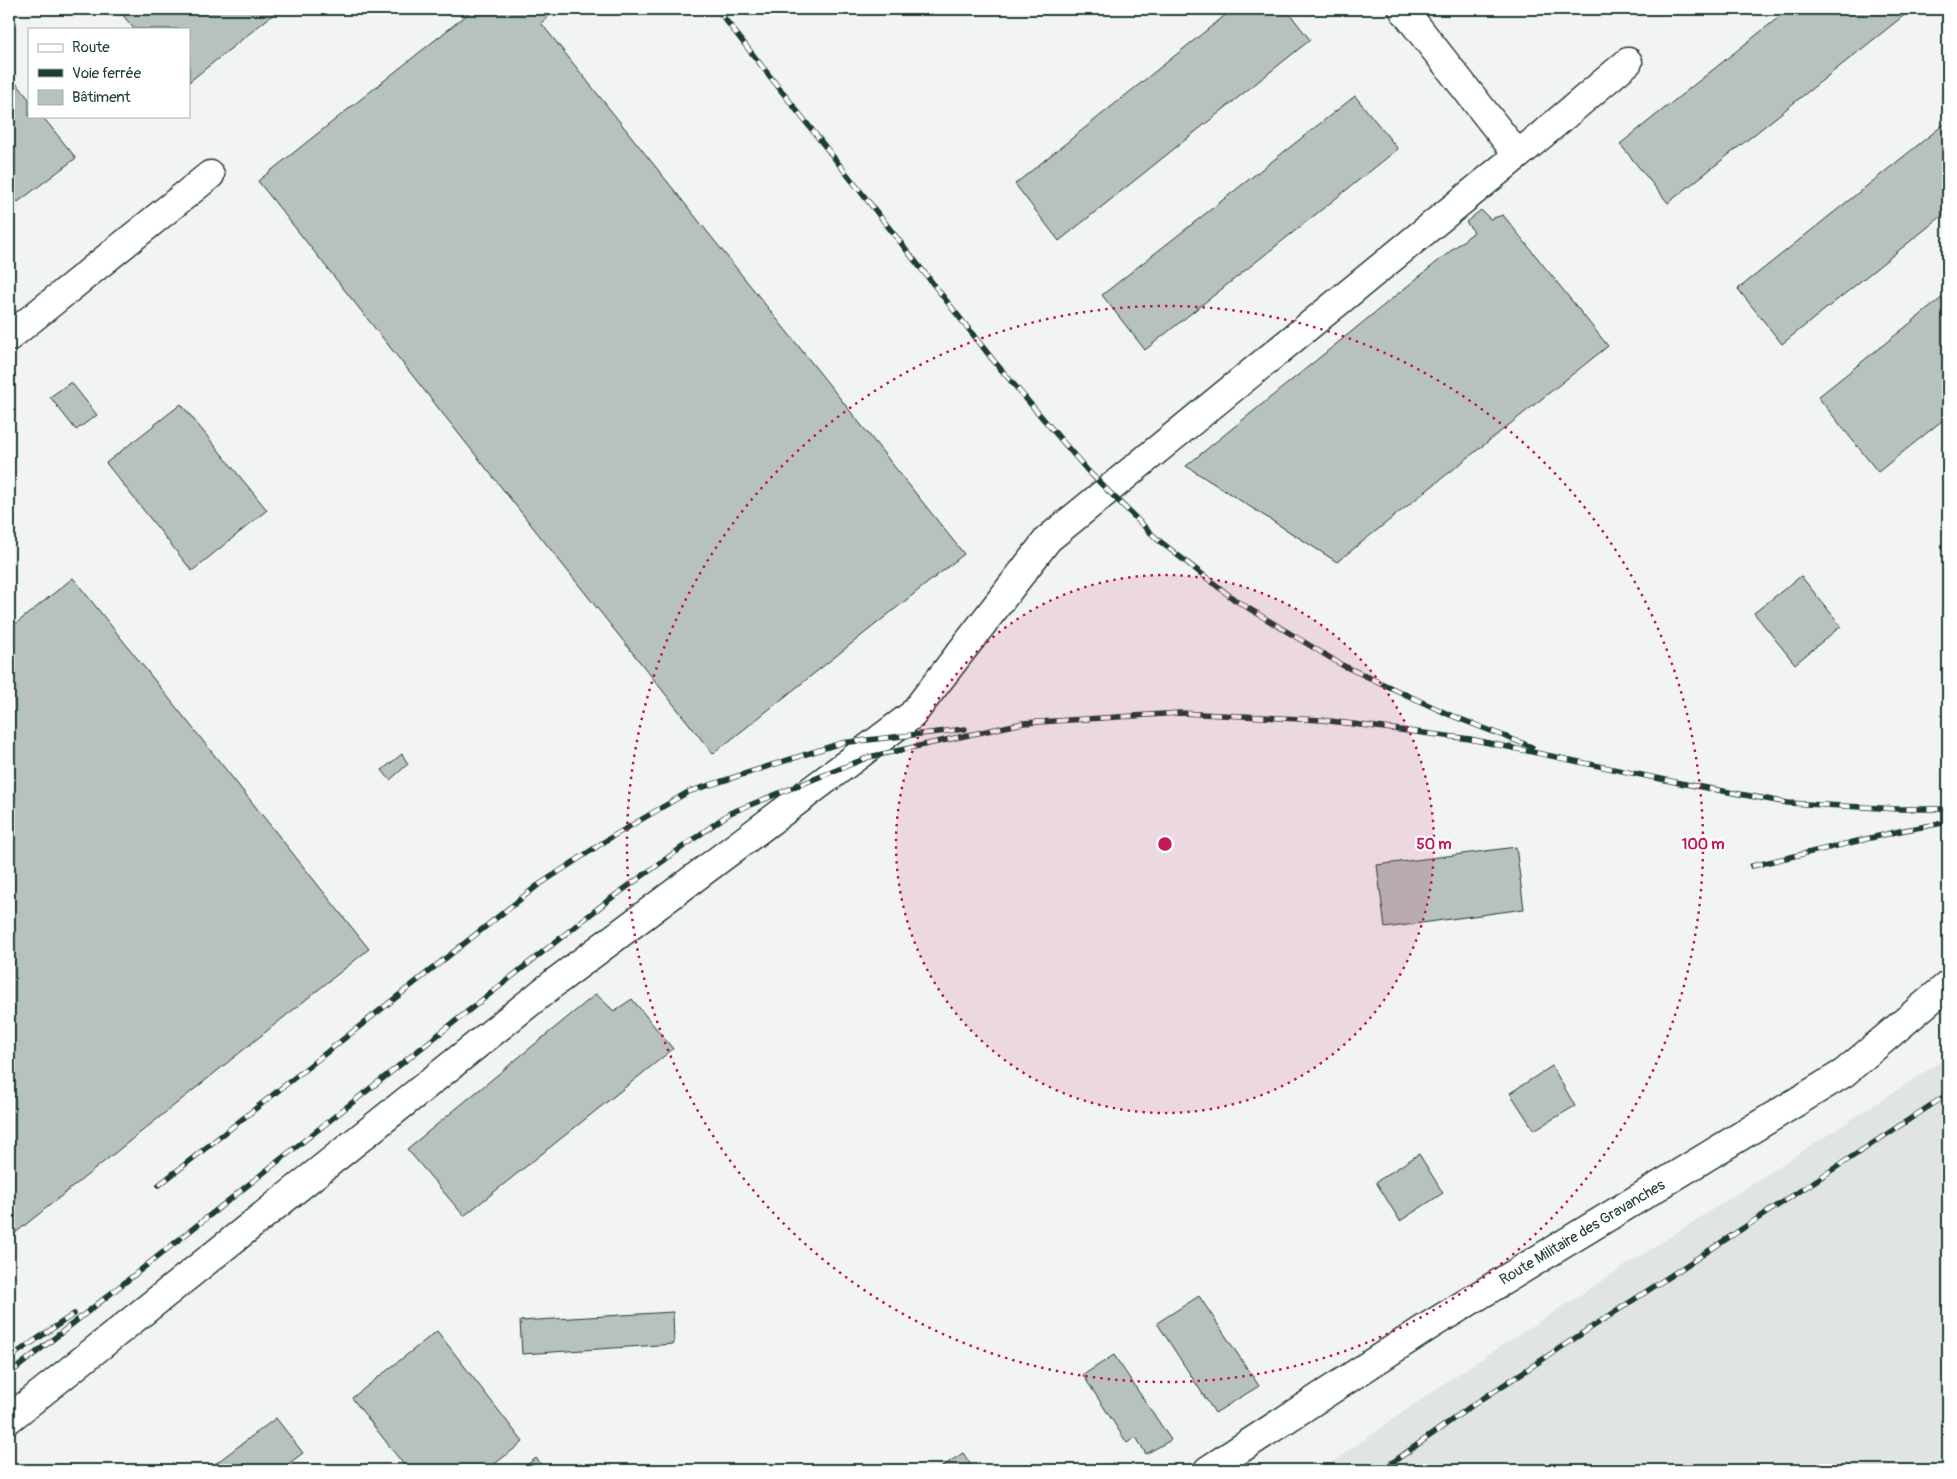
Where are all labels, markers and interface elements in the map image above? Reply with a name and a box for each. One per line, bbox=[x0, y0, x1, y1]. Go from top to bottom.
legend bbox=[28, 28, 190, 118]
text: Route bbox=[72, 38, 110, 57]
text: Voie ferrée bbox=[72, 64, 142, 83]
text: Bâtiment bbox=[72, 88, 132, 107]
centre of rings bbox=[1156, 835, 1174, 853]
text: 50 m bbox=[1417, 835, 1451, 854]
text: 100 m bbox=[1682, 835, 1724, 854]
street label: Route Militaire des Gravanches bbox=[1496, 1175, 1669, 1289]

